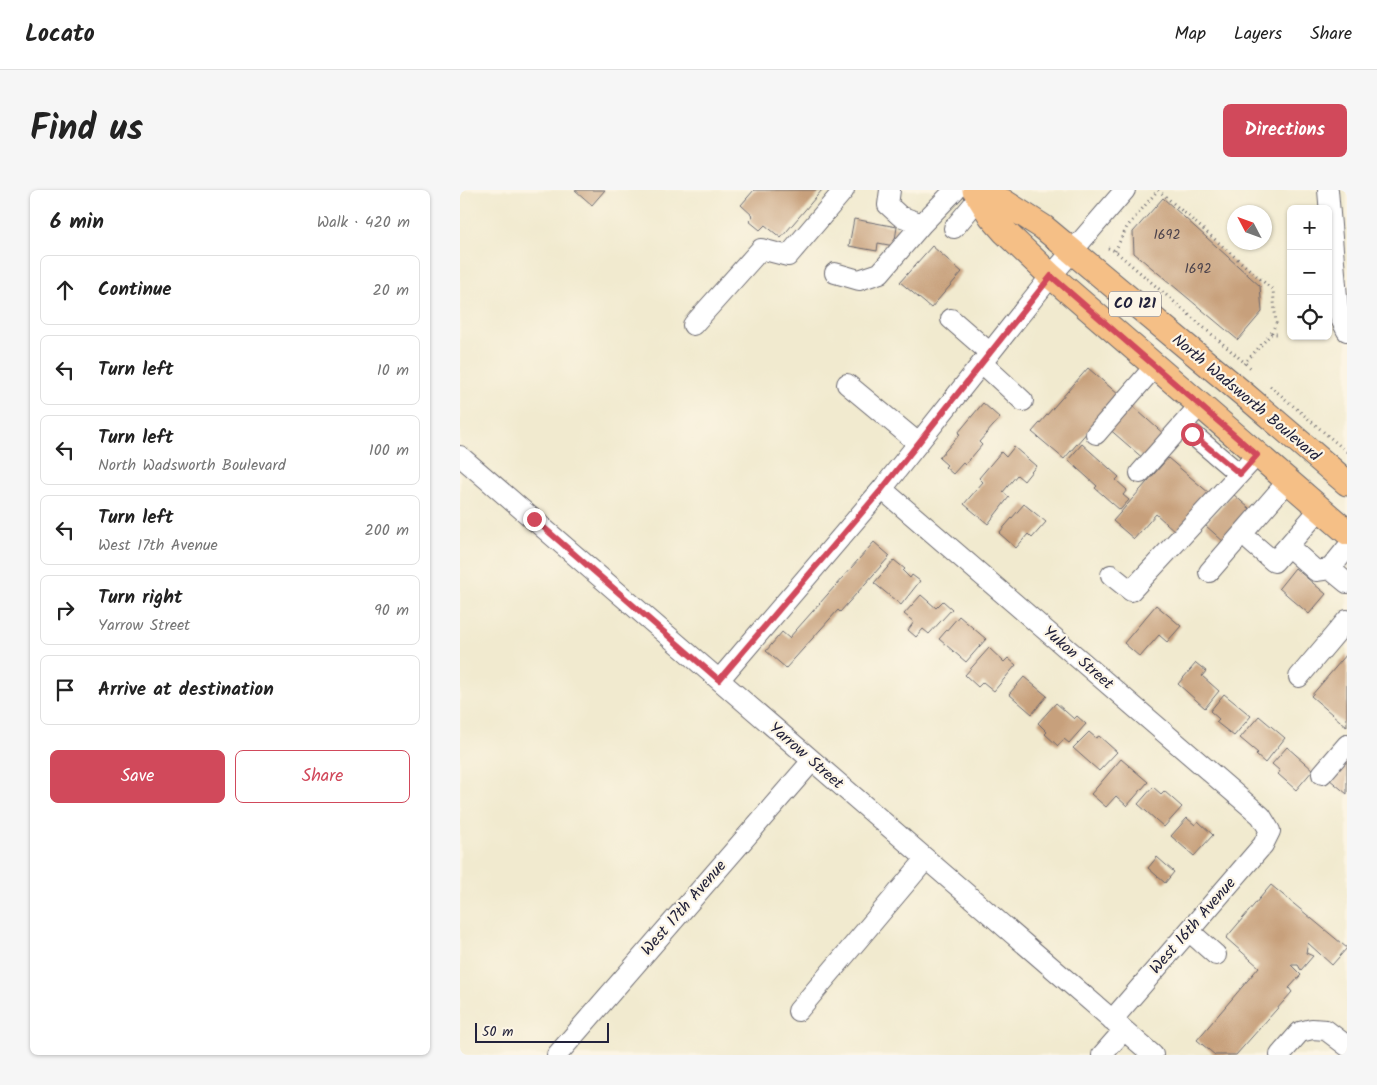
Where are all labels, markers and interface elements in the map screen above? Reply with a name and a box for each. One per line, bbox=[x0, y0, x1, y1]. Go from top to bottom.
text: Locato bbox=[25, 15, 95, 54]
text: Map bbox=[1175, 20, 1206, 49]
text: Layers bbox=[1234, 20, 1282, 49]
text: Share bbox=[1310, 20, 1352, 49]
text: Find us bbox=[30, 102, 143, 158]
button: Directions bbox=[1223, 104, 1347, 157]
north arrow bbox=[1227, 205, 1272, 250]
map controls bbox=[1287, 205, 1332, 340]
button: + bbox=[1287, 205, 1332, 250]
text: 6 min bbox=[50, 206, 104, 239]
text: Walk · 420 m bbox=[317, 210, 410, 235]
house number: 1692 bbox=[1153, 224, 1181, 246]
button: − bbox=[1287, 250, 1332, 295]
house number: 1692 bbox=[1184, 258, 1212, 280]
text: Continue bbox=[98, 275, 171, 305]
icon: ahead bbox=[51, 276, 79, 304]
text: 20 m bbox=[373, 278, 409, 303]
road number: CO 121 bbox=[1109, 292, 1161, 316]
button: locate bbox=[1287, 295, 1332, 340]
street label: North Wadsworth Boulevard bbox=[1166, 328, 1327, 469]
text: Turn left bbox=[98, 355, 173, 385]
icon: left bbox=[51, 356, 79, 384]
text: 10 m bbox=[377, 358, 409, 383]
text: Turn left bbox=[98, 423, 173, 453]
route start bbox=[1181, 423, 1204, 446]
icon: left bbox=[51, 436, 79, 464]
text: 100 m bbox=[369, 438, 409, 463]
text: North Wadsworth Boulevard bbox=[98, 453, 286, 478]
text: Turn left bbox=[98, 503, 173, 533]
route end bbox=[523, 508, 546, 531]
icon: left bbox=[51, 516, 79, 544]
text: 200 m bbox=[365, 518, 409, 543]
text: West 17th Avenue bbox=[98, 533, 218, 558]
text: Turn right bbox=[98, 583, 183, 613]
icon: right bbox=[51, 596, 79, 624]
text: 90 m bbox=[374, 598, 409, 623]
text: Yarrow Street bbox=[98, 613, 190, 638]
street label: Yukon Street bbox=[1037, 620, 1120, 697]
text: Arrive at destination bbox=[98, 675, 274, 705]
icon: arrive bbox=[51, 676, 79, 704]
street label: Yarrow Street bbox=[763, 716, 850, 796]
button: Save bbox=[50, 750, 225, 803]
button: Share bbox=[235, 750, 410, 803]
street label: West 17th Avenue bbox=[635, 855, 733, 961]
street label: West 16th Avenue bbox=[1144, 872, 1242, 980]
scale bar bbox=[475, 1020, 609, 1043]
text: 50 m bbox=[482, 1021, 513, 1043]

